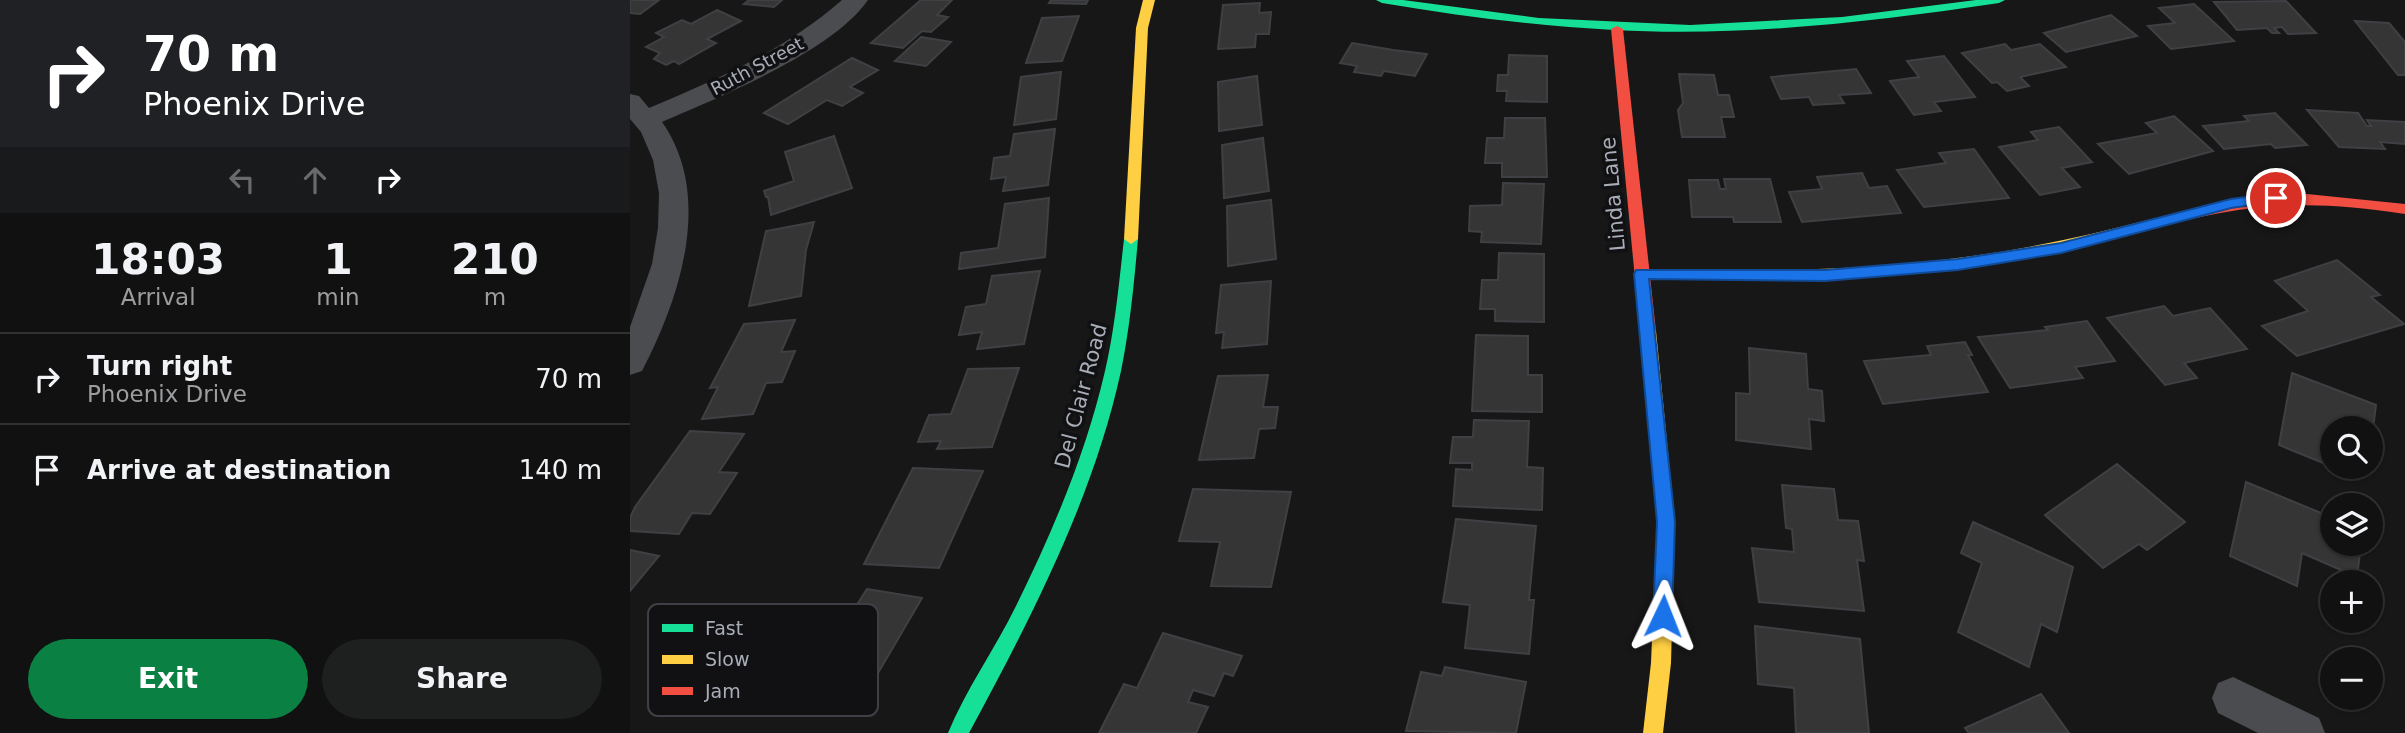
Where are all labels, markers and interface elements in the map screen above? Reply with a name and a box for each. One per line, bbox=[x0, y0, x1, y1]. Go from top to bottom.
text: 70 m bbox=[143, 26, 279, 83]
icon: right bbox=[28, 28, 119, 119]
street label: Ruth Street bbox=[707, 33, 807, 99]
text: Phoenix Drive bbox=[143, 85, 365, 123]
street label: Linda Lane bbox=[1596, 136, 1630, 252]
icon: left bbox=[223, 161, 261, 199]
icon: ahead bbox=[296, 161, 334, 199]
icon: right bbox=[369, 161, 407, 199]
pin bbox=[2246, 168, 2306, 228]
icon: arrive bbox=[2257, 179, 2295, 217]
text: 18:03 bbox=[91, 235, 225, 284]
text: 1 bbox=[323, 235, 353, 284]
text: 210 bbox=[451, 235, 539, 284]
text: Arrival bbox=[121, 284, 196, 310]
text: min bbox=[316, 284, 360, 310]
text: m bbox=[484, 284, 506, 310]
street label: Del Clair Road bbox=[1050, 321, 1112, 471]
text: Turn right bbox=[87, 351, 232, 381]
icon: right bbox=[28, 360, 66, 398]
text: 70 m bbox=[535, 364, 602, 394]
text: Phoenix Drive bbox=[87, 381, 247, 407]
map controls bbox=[2320, 416, 2383, 710]
button: search bbox=[2320, 416, 2383, 479]
icon: arrive bbox=[28, 451, 66, 489]
text: Arrive at destination bbox=[87, 455, 391, 485]
text: 140 m bbox=[519, 455, 602, 485]
button: layers bbox=[2320, 493, 2383, 556]
button: + bbox=[2320, 570, 2383, 633]
position arrow bbox=[1626, 579, 1700, 653]
legend bbox=[648, 604, 878, 716]
text: Fast bbox=[705, 617, 743, 639]
button: Exit bbox=[28, 639, 308, 719]
button: Share bbox=[322, 639, 602, 719]
button: − bbox=[2320, 647, 2383, 710]
text: Slow bbox=[705, 648, 750, 670]
text: Jam bbox=[704, 680, 741, 702]

